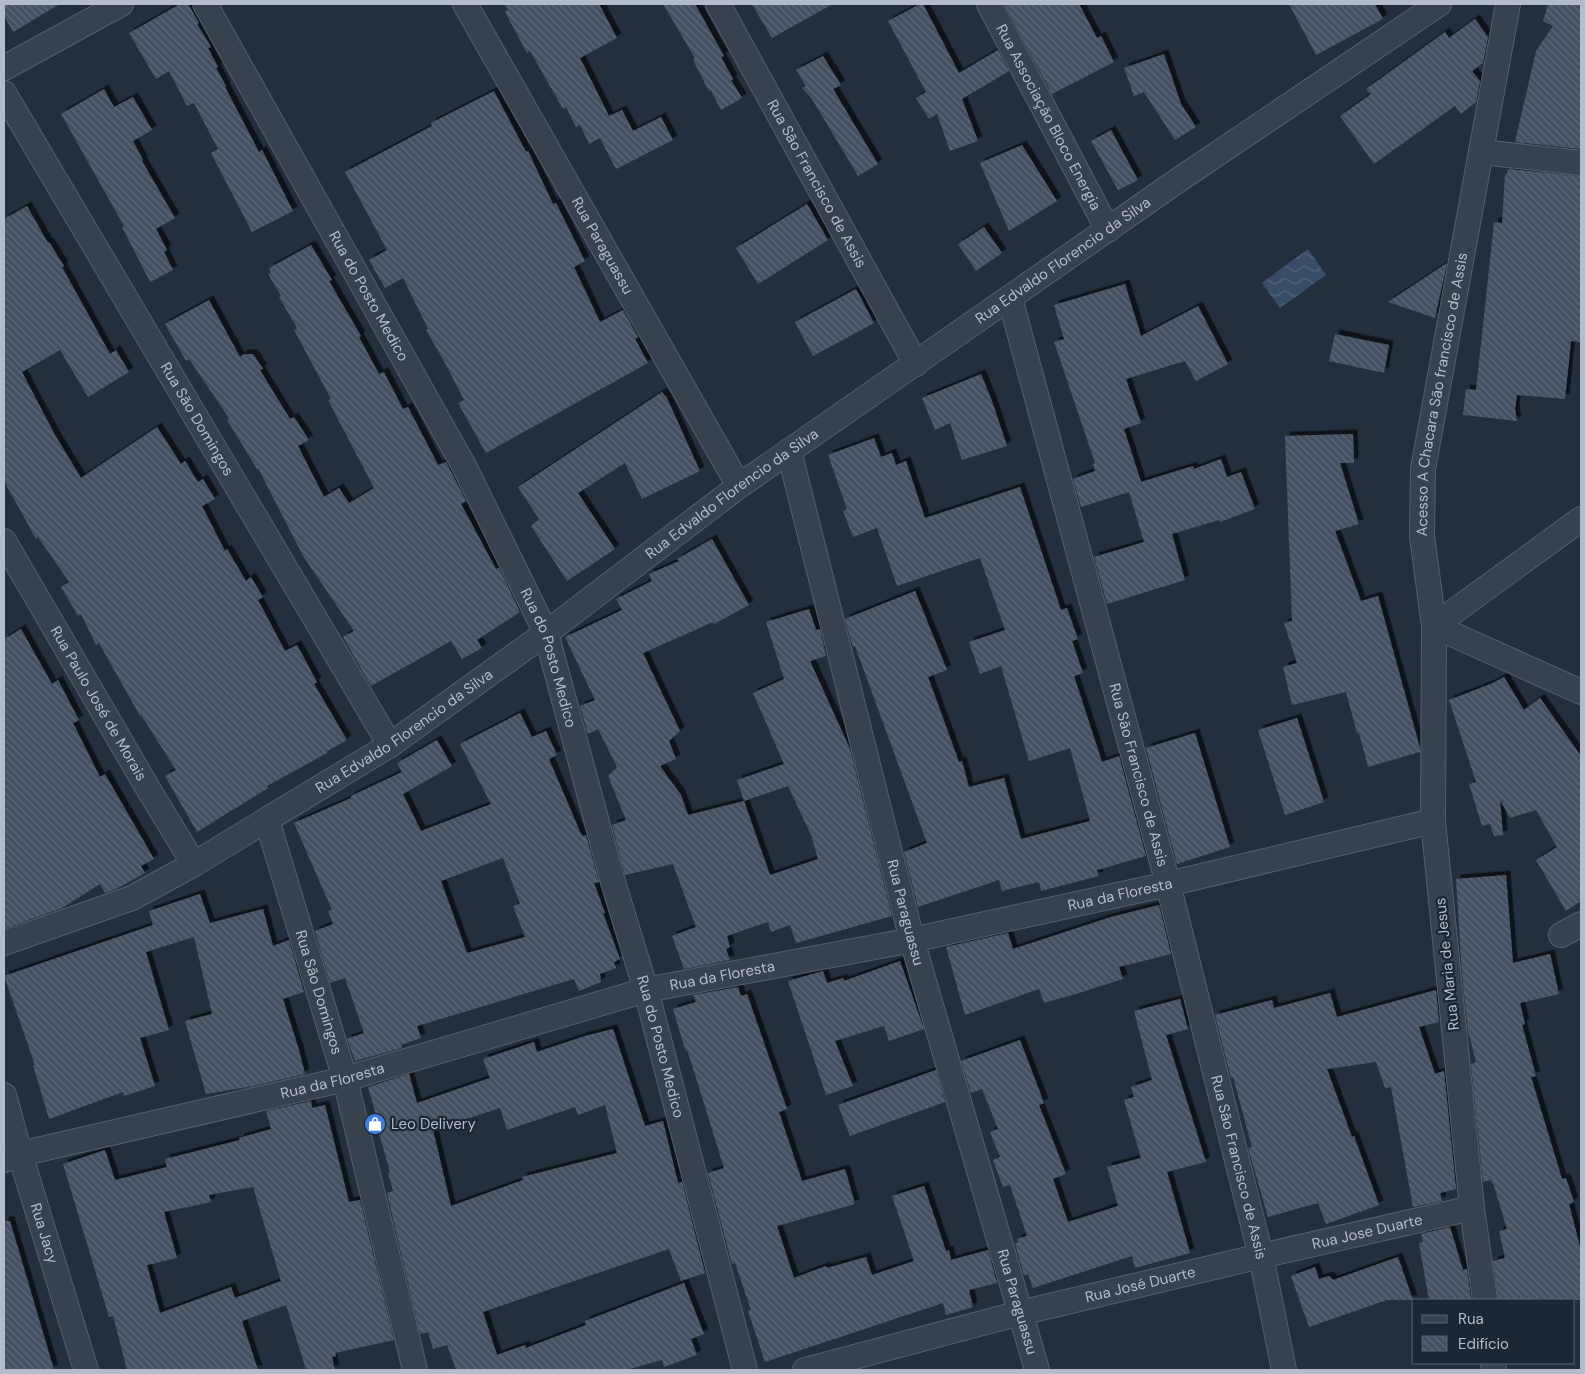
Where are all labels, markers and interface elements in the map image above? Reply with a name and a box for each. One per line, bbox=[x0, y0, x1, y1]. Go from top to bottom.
street label: Rua Associação Bloco Energia bbox=[991, 21, 1106, 214]
street label: Rua São Francisco de Assis bbox=[762, 96, 871, 271]
street label: Rua Edvaldo Florencio da Silva bbox=[971, 192, 1155, 329]
street label: Rua Paraguassu bbox=[567, 193, 638, 298]
street label: Rua do Posto Medico bbox=[324, 227, 413, 365]
street label: Acesso A Chacara São francisco de Assis bbox=[1412, 251, 1472, 536]
street label: Rua São Domingos bbox=[156, 359, 239, 480]
street label: Rua Edvaldo Florencio da Silva bbox=[641, 424, 822, 564]
street label: Rua do Posto Medico bbox=[515, 585, 581, 730]
street label: Rua Paulo José de Morais bbox=[46, 622, 151, 785]
street label: Rua Edvaldo Florencio da Silva bbox=[312, 664, 497, 798]
street label: Rua São Francisco de Assis bbox=[1104, 681, 1173, 869]
street label: Rua Paraguassu bbox=[882, 857, 929, 968]
street label: Rua da Floresta bbox=[1066, 873, 1174, 916]
street label: Rua Maria de Jesus bbox=[1430, 897, 1464, 1031]
street label: Rua São Domingos bbox=[291, 928, 347, 1057]
street label: Rua da Floresta bbox=[668, 956, 776, 995]
street label: Rua do Posto Medico bbox=[632, 973, 689, 1120]
street label: Rua da Floresta bbox=[278, 1058, 387, 1104]
street label: Rua São Francisco de Assis bbox=[1206, 1073, 1271, 1262]
shop icon: Leo Delivery bbox=[363, 1112, 387, 1136]
place label: Leo Delivery bbox=[391, 1114, 476, 1134]
street label: Rua Jacy bbox=[26, 1201, 63, 1267]
street label: Rua Jose Duarte bbox=[1310, 1210, 1425, 1254]
street label: Rua Paraguassu bbox=[992, 1247, 1042, 1357]
street label: Rua José Duarte bbox=[1083, 1262, 1198, 1307]
legend bbox=[1412, 1299, 1575, 1364]
text: Rua bbox=[1458, 1309, 1484, 1329]
text: Edifício bbox=[1458, 1334, 1509, 1354]

